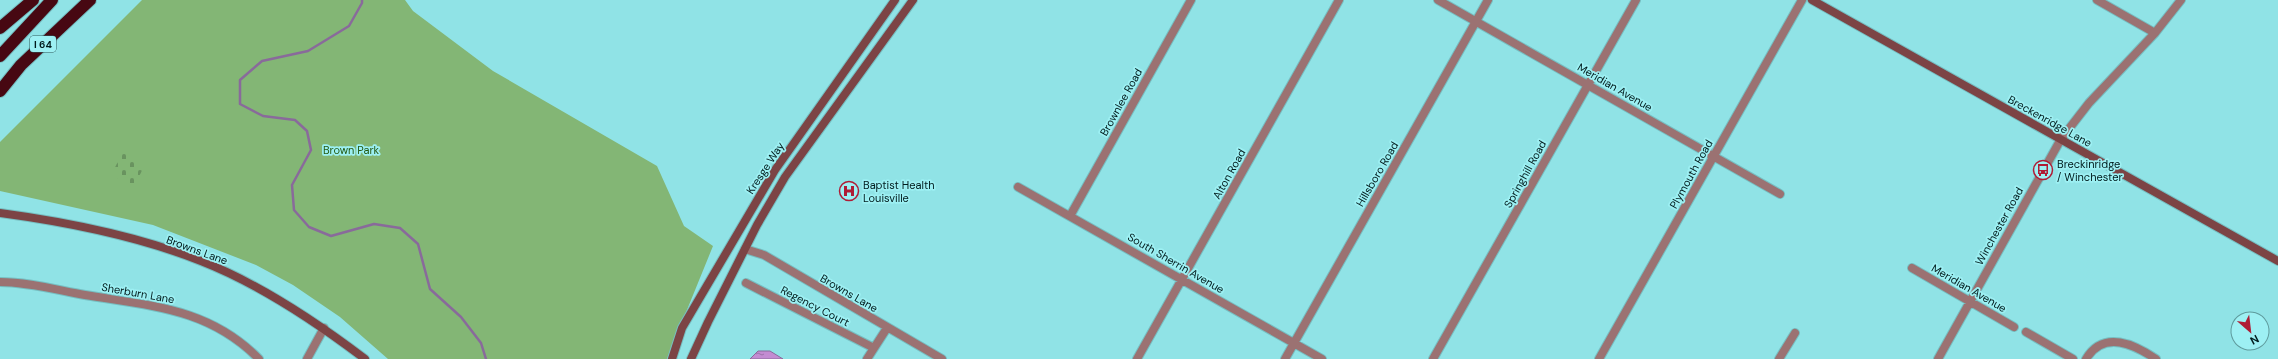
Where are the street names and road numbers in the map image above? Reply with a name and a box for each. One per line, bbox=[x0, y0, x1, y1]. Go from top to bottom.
road number: I 64 bbox=[30, 36, 56, 52]
street label: Meridian Avenue bbox=[1575, 60, 1655, 114]
street label: Brownlee Road bbox=[1097, 66, 1145, 138]
street label: Breckenridge Lane bbox=[2006, 92, 2094, 150]
street label: Plymouth Road bbox=[1666, 137, 1716, 211]
street label: Springhill Road bbox=[1501, 138, 1549, 210]
street label: Kresge Way bbox=[743, 139, 787, 197]
street label: Hillsboro Road bbox=[1353, 139, 1401, 209]
street label: Alton Road bbox=[1209, 146, 1249, 202]
street label: Winchester Road bbox=[1972, 185, 2026, 267]
street label: South Sherrin Avenue bbox=[1125, 230, 1227, 296]
street label: Browns Lane bbox=[164, 232, 230, 268]
street label: Meridian Avenue bbox=[1929, 261, 2009, 315]
street label: Browns Lane bbox=[818, 271, 880, 315]
street label: Sherburn Lane bbox=[100, 280, 176, 306]
street label: Regency Court bbox=[778, 283, 852, 329]

